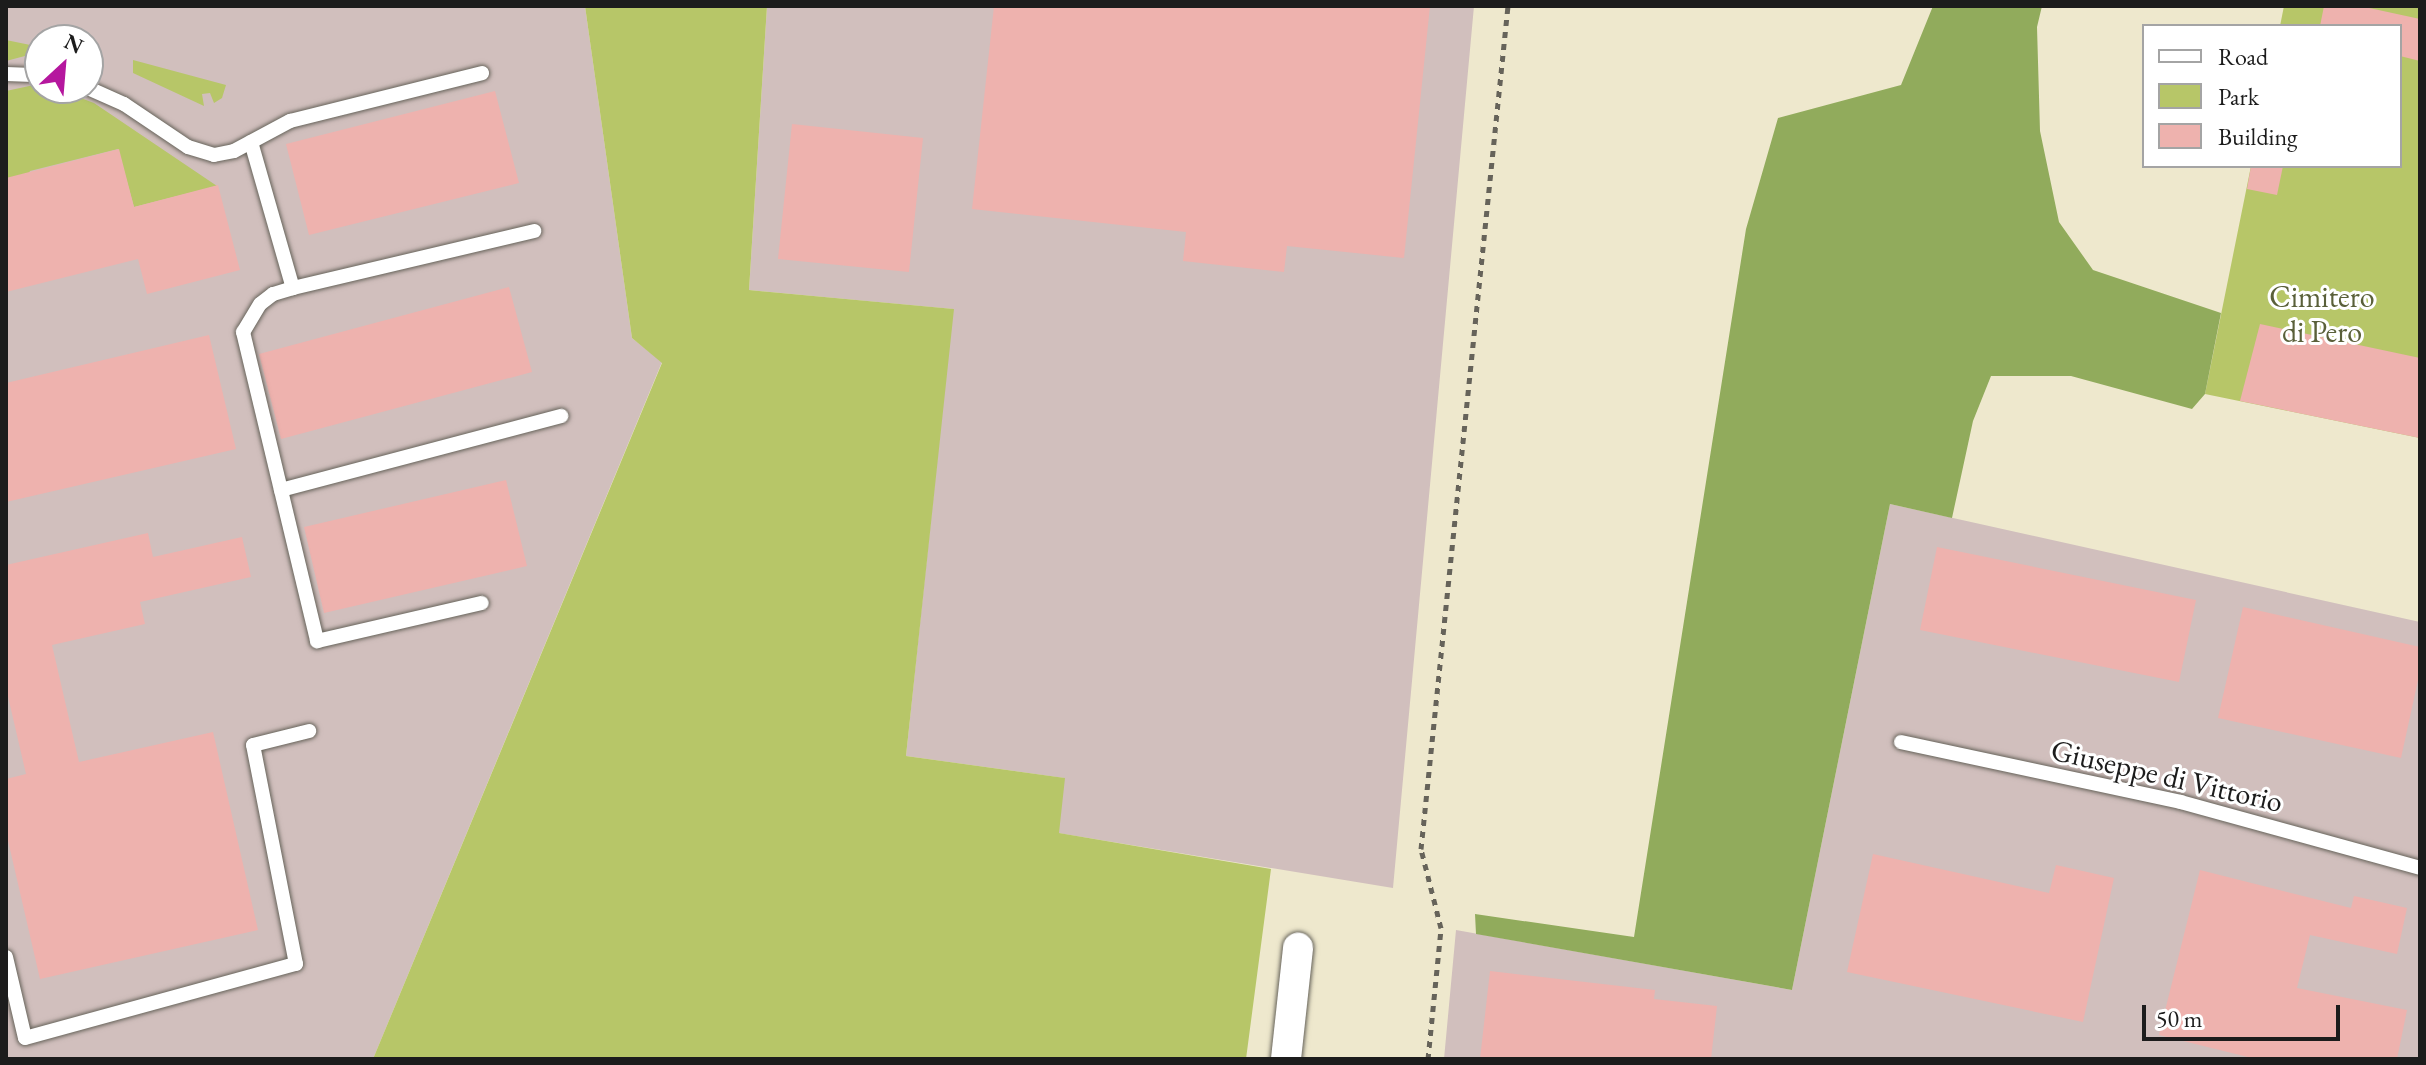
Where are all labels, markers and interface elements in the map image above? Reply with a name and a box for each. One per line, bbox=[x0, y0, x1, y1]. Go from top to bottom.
north arrow bbox=[24, 24, 104, 104]
legend bbox=[2142, 24, 2402, 168]
text: N bbox=[60, 27, 88, 61]
text: Road bbox=[2218, 41, 2268, 72]
text: Park bbox=[2218, 81, 2259, 112]
text: Building bbox=[2218, 121, 2298, 152]
park label: Cimitero di Pero bbox=[2269, 279, 2375, 350]
street label: Giuseppe di Vittorio bbox=[2048, 732, 2286, 820]
scale bar bbox=[2146, 989, 2344, 1039]
text: 50 m bbox=[2156, 1003, 2203, 1034]

